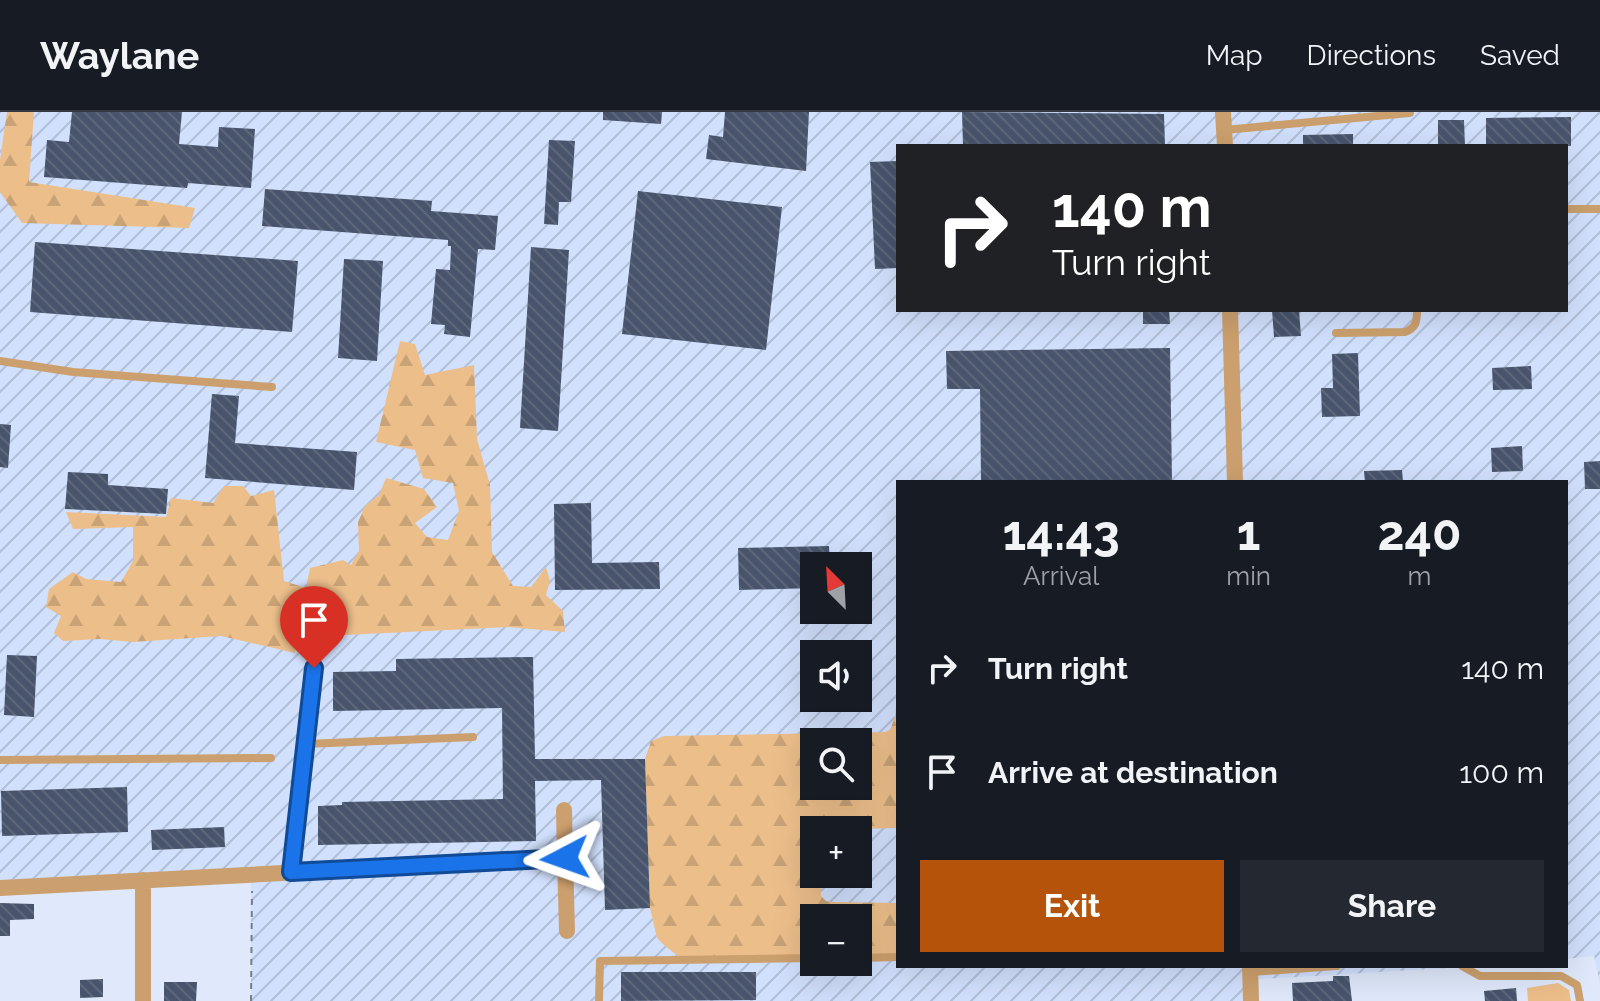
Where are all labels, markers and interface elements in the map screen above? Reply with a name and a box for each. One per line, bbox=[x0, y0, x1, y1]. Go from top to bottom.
text: Waylane bbox=[40, 33, 199, 78]
text: Map bbox=[1206, 39, 1263, 72]
text: Directions bbox=[1307, 39, 1436, 72]
text: Saved bbox=[1480, 39, 1560, 72]
text: 140 m bbox=[1052, 174, 1212, 240]
icon: right bbox=[920, 176, 1024, 280]
text: Turn right bbox=[1052, 241, 1211, 283]
text: 14:43 bbox=[1003, 505, 1120, 561]
text: 1 bbox=[1237, 505, 1260, 561]
text: 240 bbox=[1378, 505, 1461, 561]
north arrow bbox=[800, 552, 872, 624]
map controls bbox=[800, 552, 872, 976]
text: Arrival bbox=[1023, 561, 1099, 591]
text: min bbox=[1226, 561, 1271, 591]
text: m bbox=[1408, 561, 1431, 591]
pin bbox=[280, 586, 348, 668]
icon: arrive bbox=[292, 598, 336, 642]
button: sound bbox=[800, 640, 872, 712]
icon: right bbox=[920, 646, 964, 690]
text: Turn right bbox=[988, 651, 1128, 686]
text: 140 m bbox=[1461, 651, 1544, 686]
button: search bbox=[800, 728, 872, 800]
icon: arrive bbox=[920, 750, 964, 794]
text: Arrive at destination bbox=[988, 755, 1278, 790]
text: 100 m bbox=[1459, 755, 1544, 790]
position arrow bbox=[523, 816, 607, 900]
button: + bbox=[800, 816, 872, 888]
button: Exit bbox=[920, 860, 1224, 952]
button: Share bbox=[1240, 860, 1544, 952]
button: − bbox=[800, 904, 872, 976]

